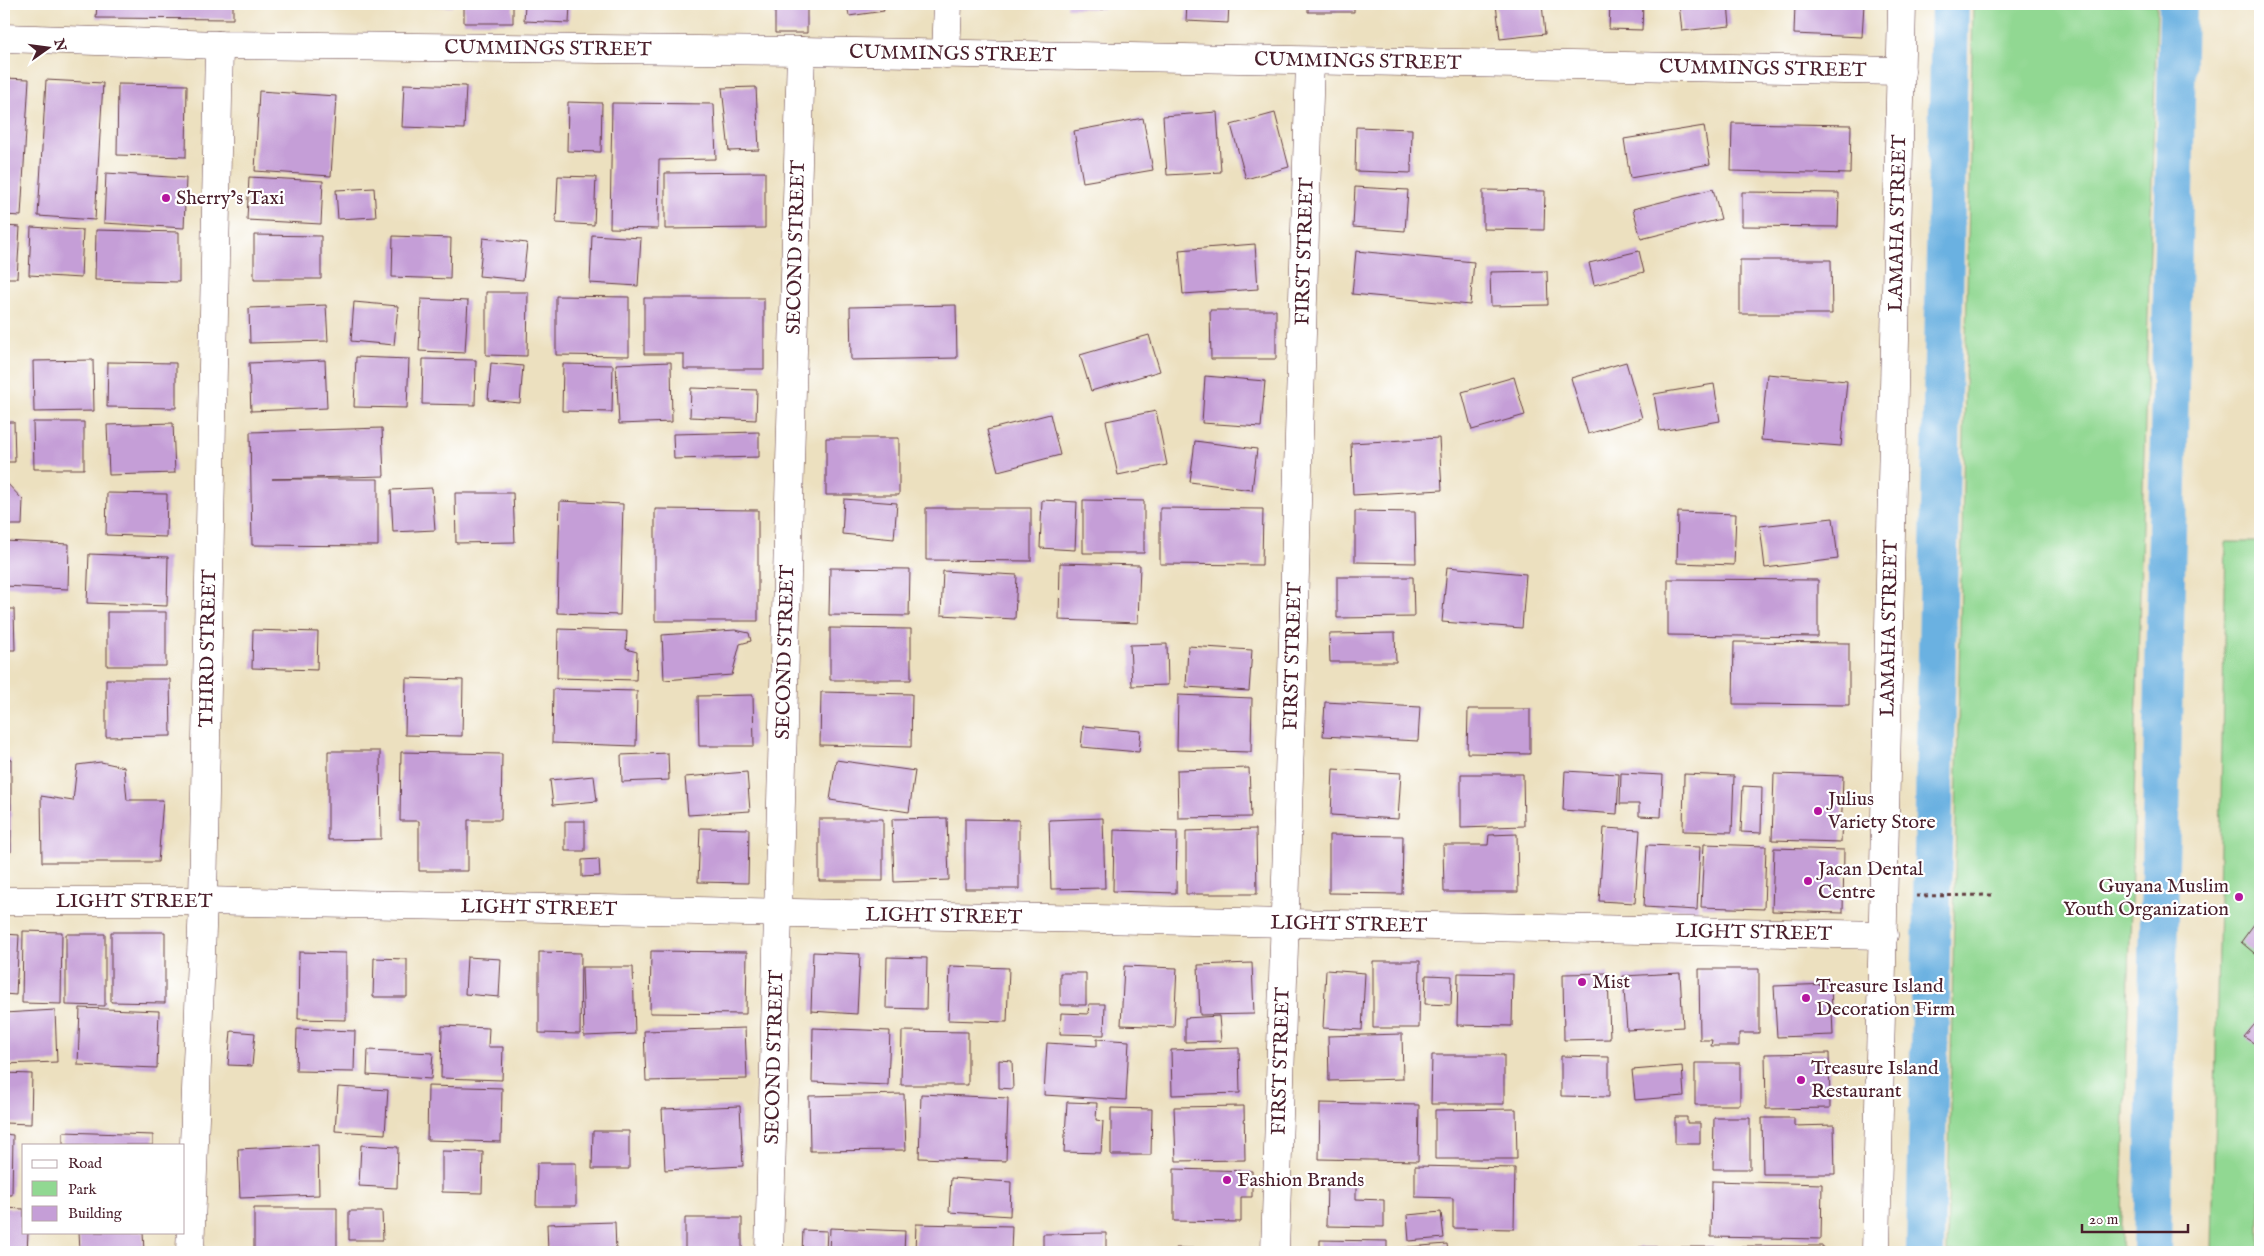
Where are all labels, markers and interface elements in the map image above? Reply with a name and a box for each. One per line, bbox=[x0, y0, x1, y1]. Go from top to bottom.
north arrow bbox=[22, 22, 72, 72]
street label: CUMMINGS STREET bbox=[444, 35, 652, 62]
text: N bbox=[49, 36, 70, 53]
street label: CUMMINGS STREET bbox=[849, 39, 1057, 68]
street label: CUMMINGS STREET bbox=[1254, 47, 1462, 76]
street label: CUMMINGS STREET bbox=[1659, 54, 1867, 83]
street label: LAMAHA STREET bbox=[1883, 134, 1912, 312]
street label: SECOND STREET bbox=[781, 159, 811, 335]
street label: FIRST STREET bbox=[1290, 177, 1319, 326]
place label: Sherry’s Taxi bbox=[176, 186, 284, 211]
marker: Sherry’s Taxi bbox=[160, 192, 172, 204]
street label: LAMAHA STREET bbox=[1875, 539, 1903, 717]
street label: SECOND STREET bbox=[770, 564, 800, 740]
street label: THIRD STREET bbox=[194, 569, 222, 728]
street label: FIRST STREET bbox=[1278, 582, 1307, 731]
place label: Julius Variety Store bbox=[1826, 787, 1936, 835]
marker: Julius Variety Store bbox=[1812, 805, 1824, 817]
place label: Jacan Dental Centre bbox=[1816, 857, 1924, 905]
place label: Guyana Muslim Youth Organization bbox=[2063, 874, 2229, 922]
marker: Jacan Dental Centre bbox=[1802, 875, 1814, 887]
street label: LIGHT STREET bbox=[56, 888, 213, 914]
marker: Guyana Muslim Youth Organization bbox=[2233, 891, 2245, 903]
street label: LIGHT STREET bbox=[460, 894, 618, 922]
street label: LIGHT STREET bbox=[865, 902, 1023, 930]
street label: LIGHT STREET bbox=[1270, 910, 1428, 938]
street label: LIGHT STREET bbox=[1675, 918, 1833, 946]
street label: SECOND STREET bbox=[759, 969, 789, 1145]
place label: Mist bbox=[1592, 970, 1630, 995]
place label: Treasure Island Decoration Firm bbox=[1816, 974, 1955, 1022]
marker: Mist bbox=[1576, 976, 1588, 988]
street label: FIRST STREET bbox=[1266, 986, 1295, 1135]
marker: Treasure Island Decoration Firm bbox=[1800, 992, 1812, 1004]
place label: Treasure Island Restaurant bbox=[1811, 1056, 1939, 1104]
marker: Treasure Island Restaurant bbox=[1795, 1074, 1807, 1086]
legend bbox=[22, 1144, 185, 1234]
text: Road bbox=[68, 1154, 103, 1173]
place label: Fashion Brands bbox=[1237, 1168, 1364, 1193]
marker: Fashion Brands bbox=[1221, 1174, 1233, 1186]
text: Park bbox=[68, 1180, 98, 1199]
scale bar bbox=[2082, 1201, 2188, 1233]
text: Building bbox=[68, 1204, 123, 1223]
text: 20 m bbox=[2089, 1210, 2119, 1229]

